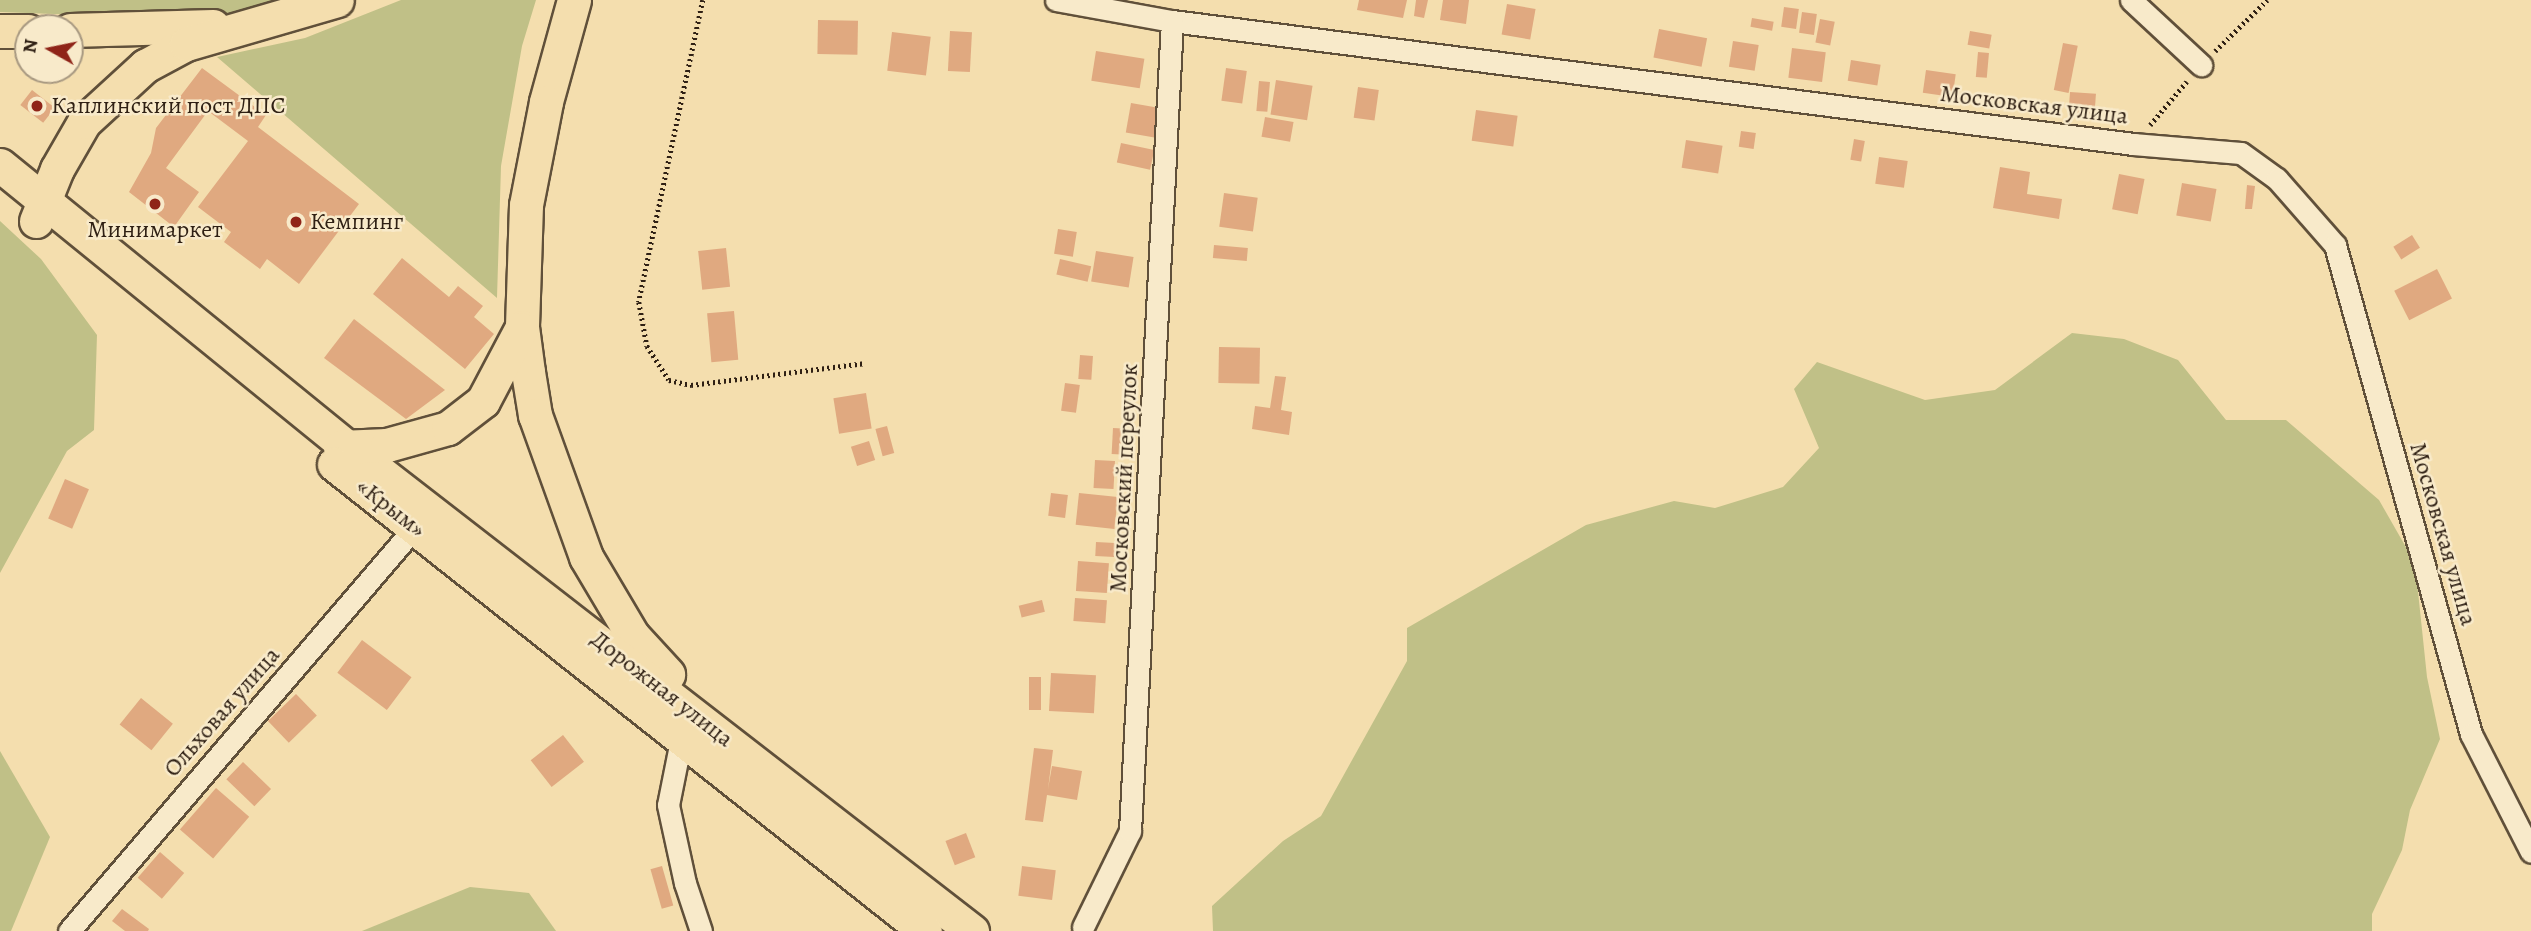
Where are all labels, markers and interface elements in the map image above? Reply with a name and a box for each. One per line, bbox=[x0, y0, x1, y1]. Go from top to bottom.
north arrow bbox=[14, 14, 84, 84]
text: N bbox=[16, 37, 44, 55]
street label: Московская улица bbox=[1938, 79, 2130, 131]
place label: Каплинский пост ДПС bbox=[51, 92, 285, 120]
marker: Каплинский пост ДПС bbox=[29, 98, 45, 114]
marker: Минимаркет bbox=[147, 196, 163, 212]
place label: Кемпинг bbox=[310, 208, 403, 236]
marker: Кемпинг bbox=[288, 214, 304, 230]
place label: Минимаркет bbox=[87, 216, 223, 244]
street label: Московский переулок bbox=[1104, 363, 1144, 593]
street label: Московская улица bbox=[2403, 439, 2483, 629]
street label: «Крым» bbox=[351, 472, 431, 544]
street label: Дорожная улица bbox=[585, 625, 739, 753]
street label: Ольховая улица bbox=[158, 641, 286, 783]

